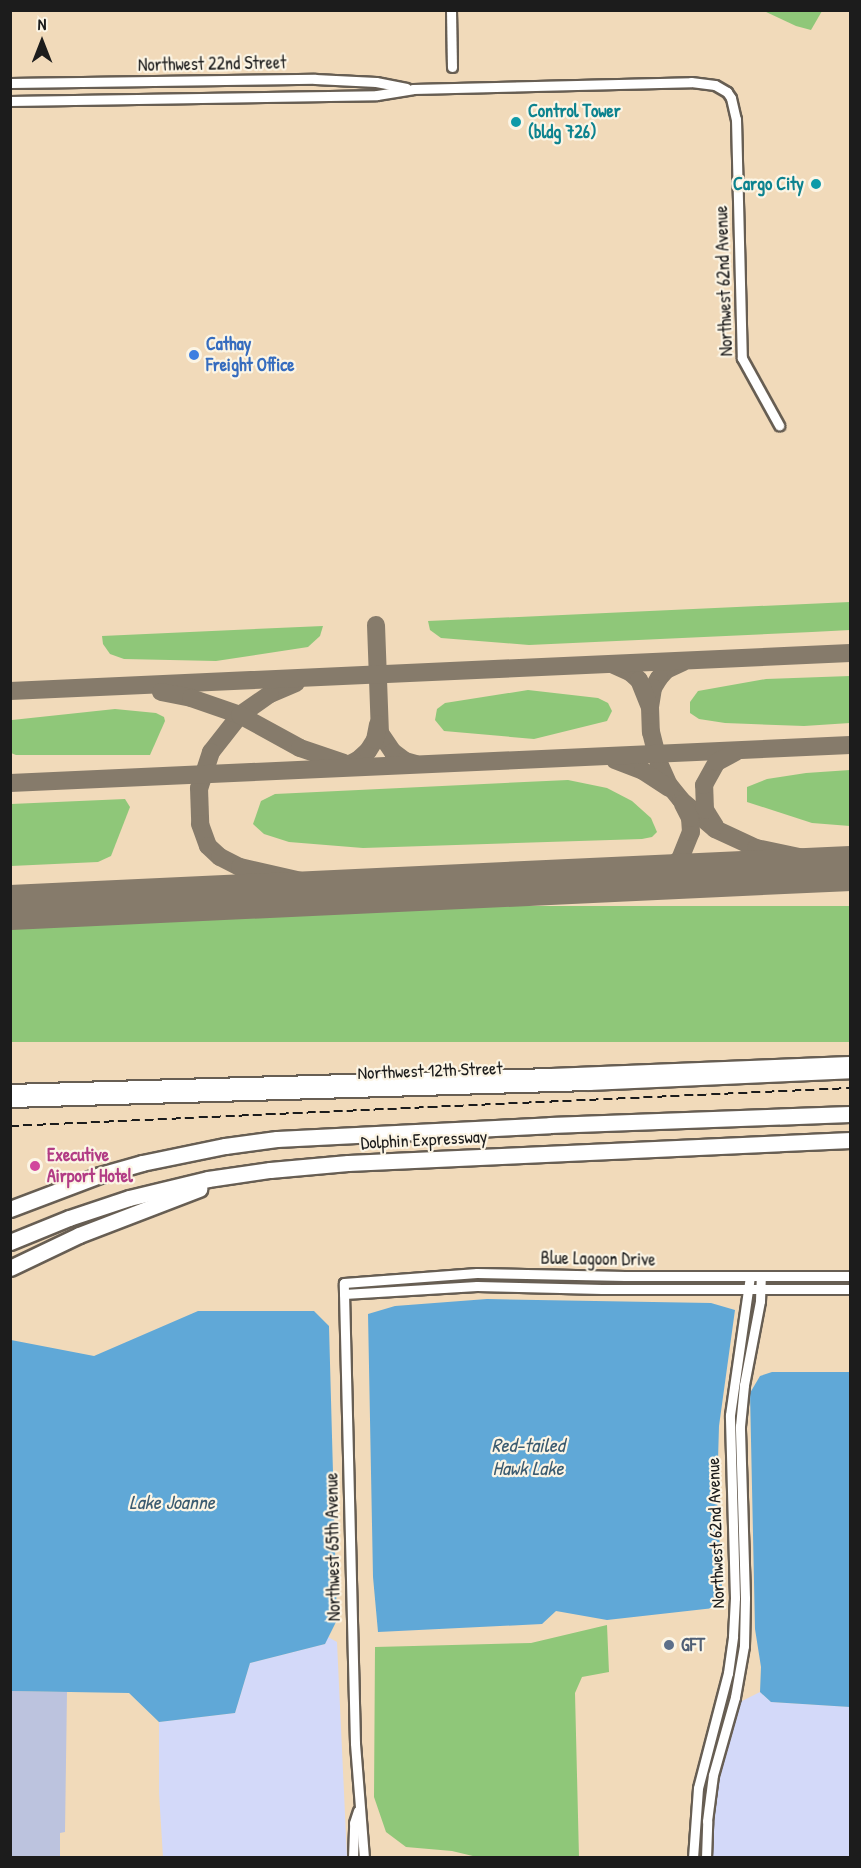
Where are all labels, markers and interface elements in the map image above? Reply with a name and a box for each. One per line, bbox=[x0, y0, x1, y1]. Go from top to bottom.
north arrow bbox=[12, 12, 72, 72]
text: N bbox=[38, 13, 46, 35]
street label: Northwest 22nd Street bbox=[138, 52, 286, 76]
place label: Control Tower (bldg 726) bbox=[528, 101, 621, 144]
marker: Control Tower (bldg 726) bbox=[509, 115, 523, 129]
place label: Cargo City bbox=[733, 173, 804, 195]
marker: Cargo City bbox=[809, 177, 823, 191]
street label: Northwest 62nd Avenue bbox=[711, 205, 737, 357]
place label: Cathay Freight Office bbox=[206, 334, 294, 376]
marker: Cathay Freight Office bbox=[187, 348, 201, 362]
street label: Northwest 12th Street bbox=[357, 1058, 503, 1084]
street label: Dolphin Expressway bbox=[360, 1126, 488, 1154]
place label: Executive Airport Hotel bbox=[47, 1145, 133, 1188]
marker: Executive Airport Hotel bbox=[28, 1159, 42, 1173]
street label: Blue Lagoon Drive bbox=[540, 1247, 656, 1271]
water label: Red-tailed Hawk Lake bbox=[491, 1433, 565, 1480]
street label: Northwest 62nd Avenue bbox=[703, 1457, 729, 1609]
street label: Northwest 65th Avenue bbox=[321, 1473, 345, 1621]
water label: Lake Joanne bbox=[129, 1489, 215, 1513]
place label: GFT bbox=[681, 1634, 705, 1656]
marker: GFT bbox=[662, 1638, 676, 1652]

